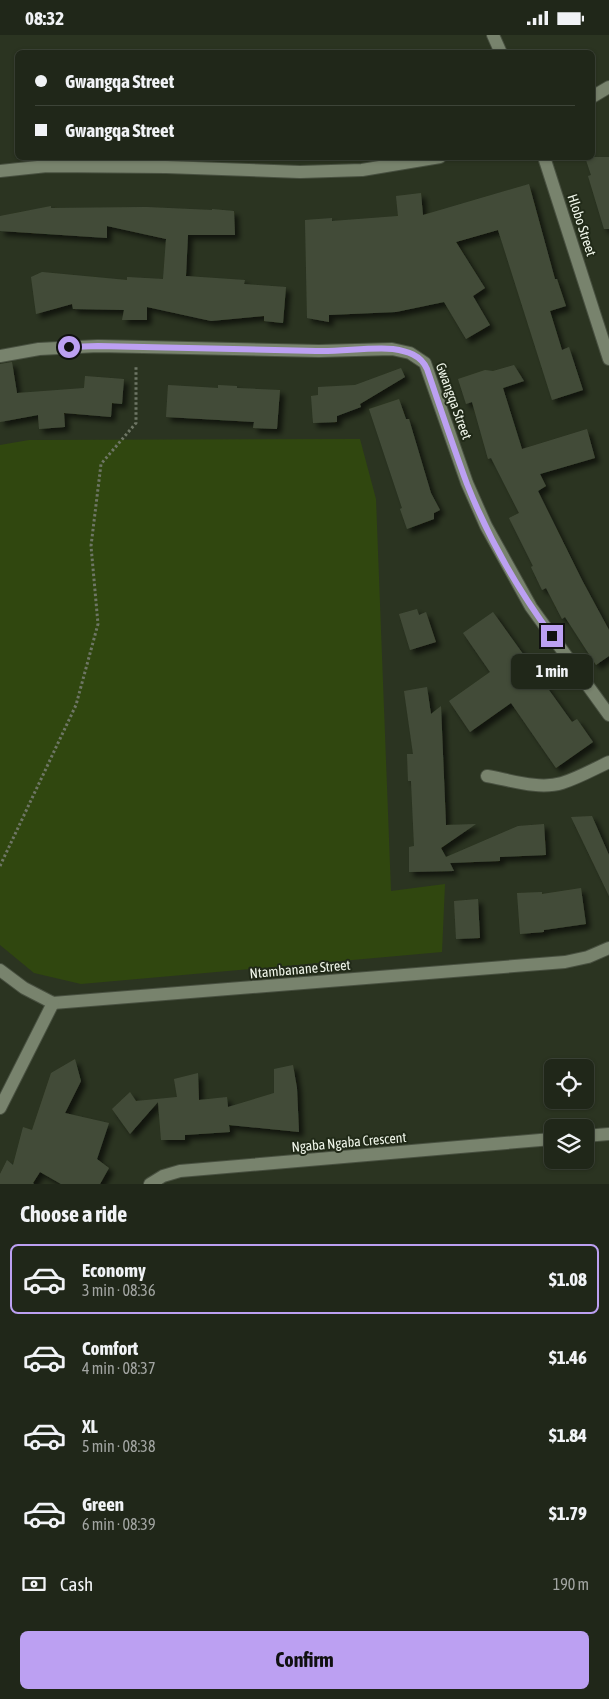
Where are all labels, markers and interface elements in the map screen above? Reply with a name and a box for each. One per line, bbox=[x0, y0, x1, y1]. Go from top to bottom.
text: 08:32 bbox=[25, 7, 64, 29]
text: Gwangqa Street bbox=[65, 70, 174, 92]
text: Gwangqa Street bbox=[65, 119, 174, 141]
street label: Hlobo Street bbox=[564, 192, 600, 258]
route start bbox=[58, 336, 80, 358]
street label: Gwangqa Street bbox=[433, 360, 475, 442]
route end bbox=[541, 625, 563, 647]
callout: 1 min bbox=[511, 653, 593, 689]
text: 1 min bbox=[536, 662, 568, 680]
street label: Ntambanane Street bbox=[249, 957, 351, 981]
map controls bbox=[544, 1059, 594, 1169]
button: locate bbox=[544, 1059, 594, 1109]
button: layers bbox=[544, 1119, 594, 1169]
street label: Ngaba Ngaba Crescent bbox=[291, 1129, 407, 1155]
text: Choose a ride bbox=[20, 1201, 127, 1227]
icon: car bbox=[22, 1257, 67, 1302]
text: Economy bbox=[82, 1259, 146, 1281]
text: $1.08 bbox=[549, 1268, 587, 1290]
text: 3 min · 08:36 bbox=[82, 1281, 155, 1299]
icon: car bbox=[22, 1335, 67, 1380]
text: Comfort bbox=[82, 1337, 138, 1359]
text: $1.46 bbox=[549, 1346, 587, 1368]
text: 4 min · 08:37 bbox=[82, 1359, 155, 1377]
icon: car bbox=[22, 1413, 67, 1458]
text: XL bbox=[82, 1415, 98, 1437]
text: $1.84 bbox=[549, 1424, 587, 1446]
text: 5 min · 08:38 bbox=[82, 1437, 155, 1455]
icon: car bbox=[22, 1491, 67, 1536]
text: Green bbox=[82, 1493, 124, 1515]
text: $1.79 bbox=[549, 1502, 587, 1524]
text: 6 min · 08:39 bbox=[82, 1515, 155, 1533]
icon: cash bbox=[20, 1570, 48, 1598]
text: Cash bbox=[60, 1573, 93, 1595]
text: 190 m bbox=[553, 1575, 589, 1593]
button: Confirm bbox=[20, 1631, 589, 1689]

